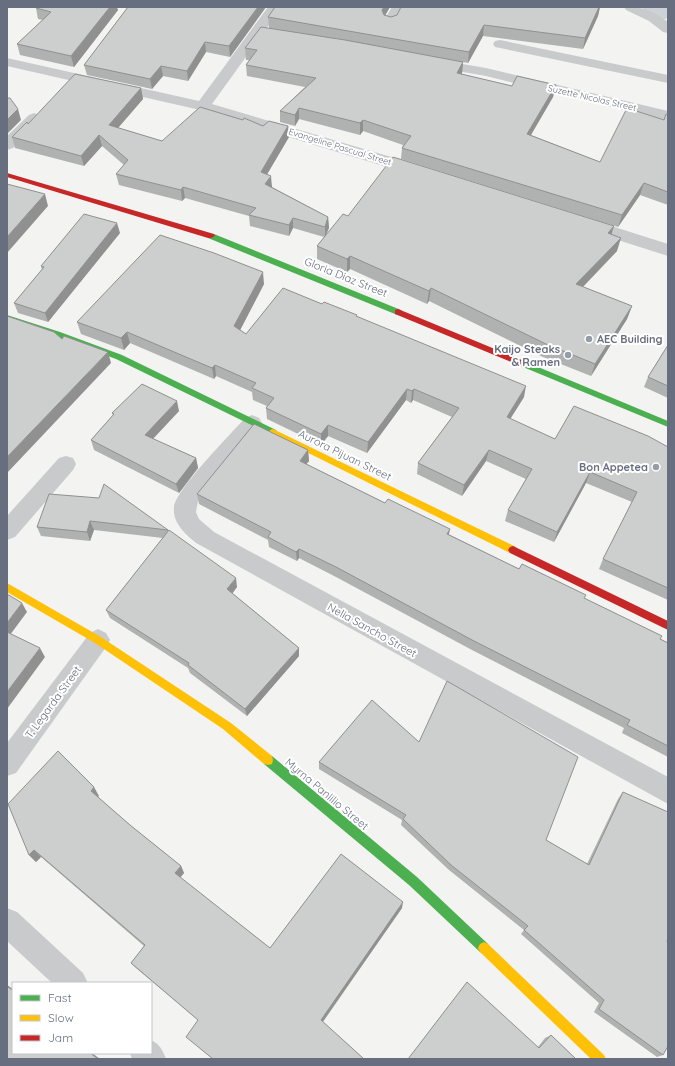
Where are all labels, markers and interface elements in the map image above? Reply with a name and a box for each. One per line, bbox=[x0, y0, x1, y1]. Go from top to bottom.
street label: Suzette Nicolas Street bbox=[547, 82, 637, 113]
street label: Evangeline Pascual Street bbox=[287, 126, 393, 167]
street label: Gloria Diaz Street bbox=[302, 254, 390, 300]
place label: AEC Building bbox=[597, 332, 663, 346]
marker: AEC Building bbox=[584, 334, 594, 344]
place label: Kaijo Steaks & Ramen bbox=[494, 342, 560, 369]
marker: Kaijo Steaks & Ramen bbox=[563, 350, 573, 360]
street label: Aurora Pijuan Street bbox=[296, 426, 394, 484]
place label: Bon Appetea bbox=[579, 460, 648, 474]
marker: Bon Appetea bbox=[651, 462, 661, 472]
street label: Nelia Sancho Street bbox=[325, 600, 419, 660]
street label: T. Legarda Street bbox=[22, 663, 84, 741]
street label: Myrna Panlilio Street bbox=[282, 755, 372, 833]
legend bbox=[12, 982, 152, 1054]
text: Fast bbox=[48, 990, 72, 1005]
text: Slow bbox=[48, 1010, 74, 1025]
text: Jam bbox=[48, 1030, 73, 1045]

